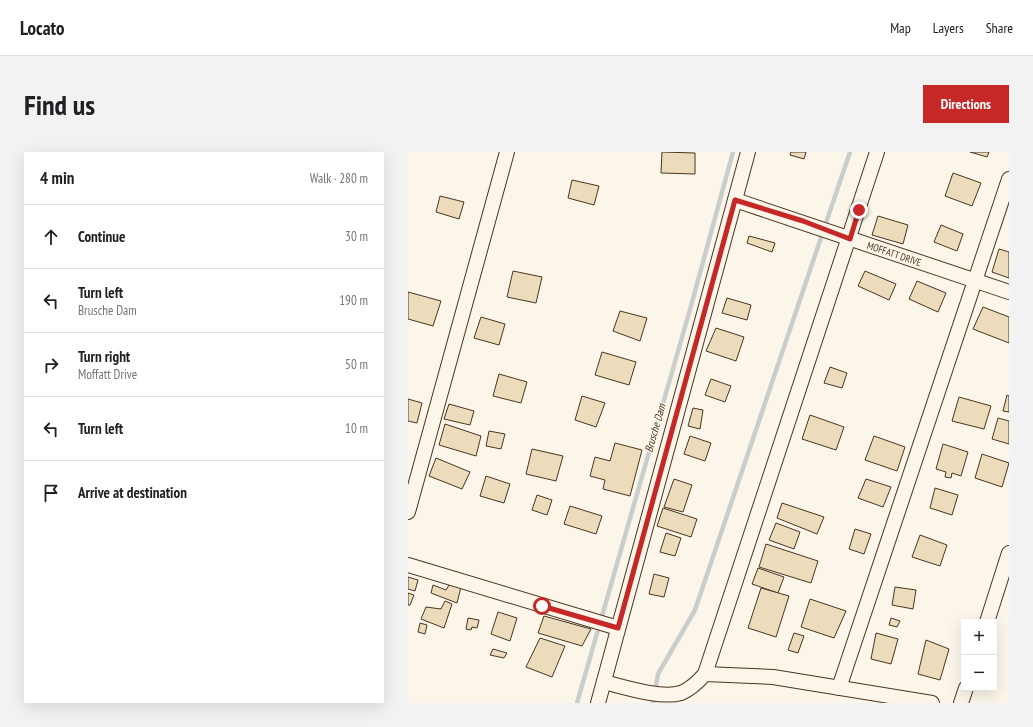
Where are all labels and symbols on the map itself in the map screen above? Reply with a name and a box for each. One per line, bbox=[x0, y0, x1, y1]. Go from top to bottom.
route end bbox=[850, 201, 868, 219]
street label: MOFFATT DRIVE bbox=[865, 239, 923, 269]
water label: Brusche Dam bbox=[641, 401, 669, 454]
route start bbox=[533, 597, 551, 615]

